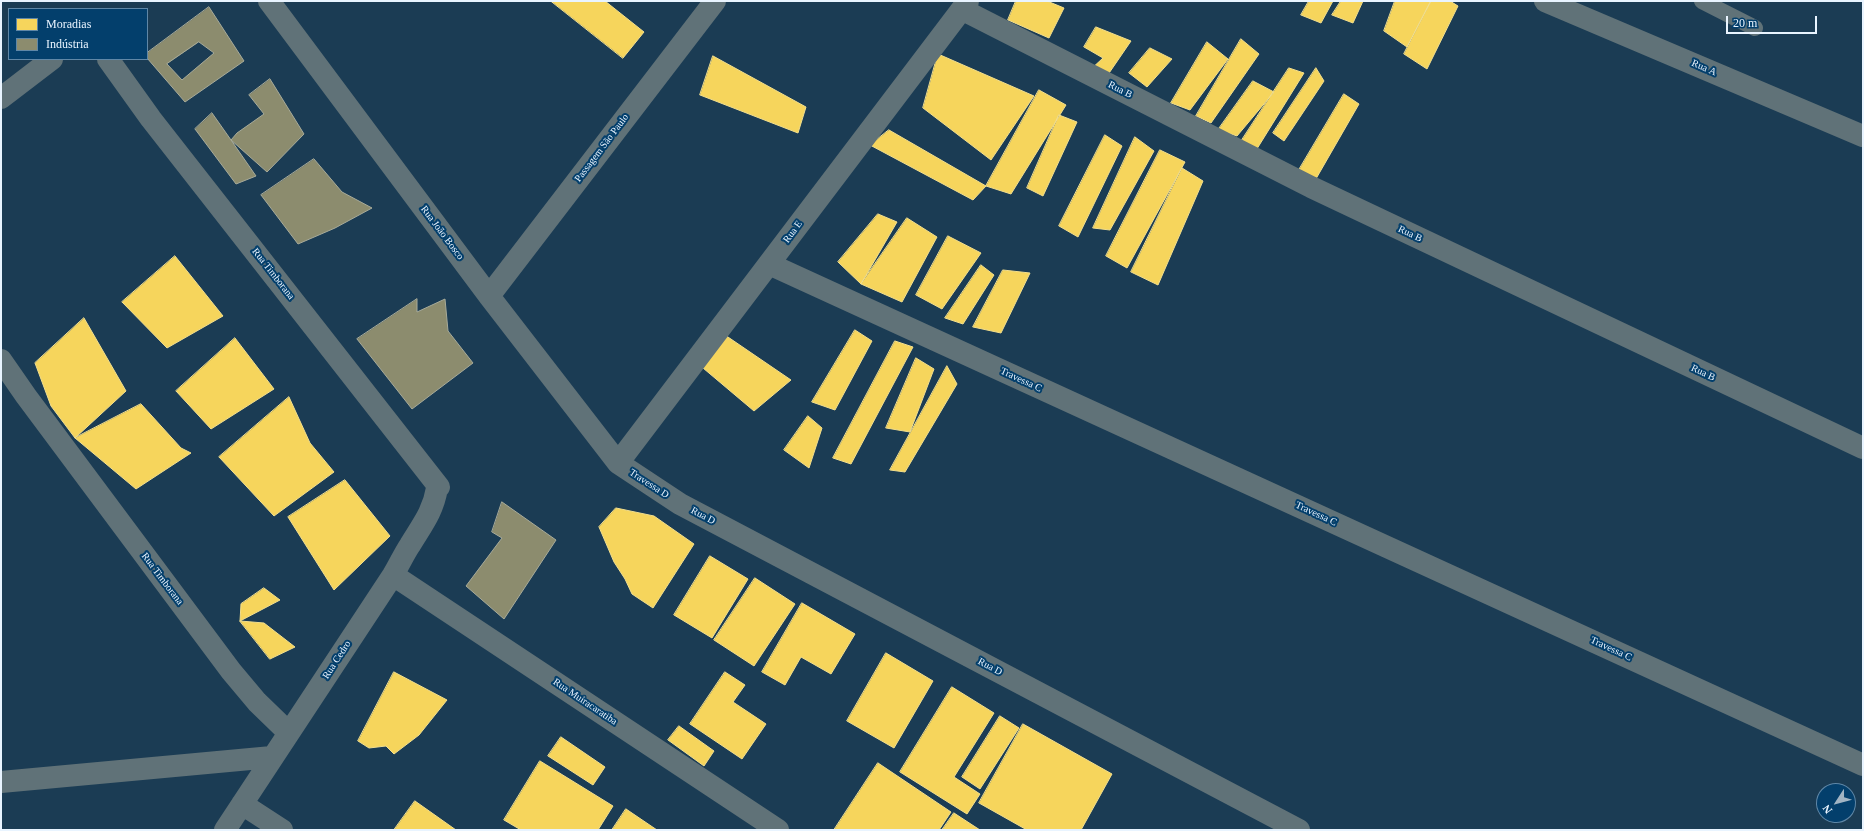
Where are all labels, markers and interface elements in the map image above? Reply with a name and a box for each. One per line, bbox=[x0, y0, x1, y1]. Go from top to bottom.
legend bbox=[8, 8, 148, 60]
scale bar bbox=[1728, 8, 1819, 34]
text: 20 m bbox=[1733, 16, 1757, 30]
text: Moradias bbox=[46, 17, 91, 31]
text: Indústria bbox=[46, 37, 89, 51]
street label: Rua A bbox=[1690, 57, 1718, 79]
street label: Rua B bbox=[1106, 79, 1134, 101]
street label: Passagem São Paulo bbox=[572, 112, 632, 184]
street label: Rua João Bosco bbox=[418, 204, 466, 262]
street label: Rua E bbox=[781, 219, 805, 245]
street label: Rua B bbox=[1396, 223, 1424, 245]
street label: Rua Timborana bbox=[249, 246, 297, 302]
street label: Rua B bbox=[1689, 362, 1717, 384]
street label: Travessa C bbox=[998, 365, 1044, 395]
street label: Travessa D bbox=[627, 467, 671, 501]
street label: Travessa C bbox=[1293, 499, 1339, 529]
street label: Rua D bbox=[689, 505, 717, 527]
street label: Rua Timborana bbox=[139, 551, 185, 607]
street label: Travessa C bbox=[1588, 634, 1634, 664]
street label: Rua Cedro bbox=[320, 639, 354, 681]
street label: Rua D bbox=[976, 656, 1004, 678]
street label: Rua Muiracaratiba bbox=[551, 676, 619, 728]
north arrow bbox=[1816, 783, 1856, 823]
text: N bbox=[1820, 803, 1834, 816]

